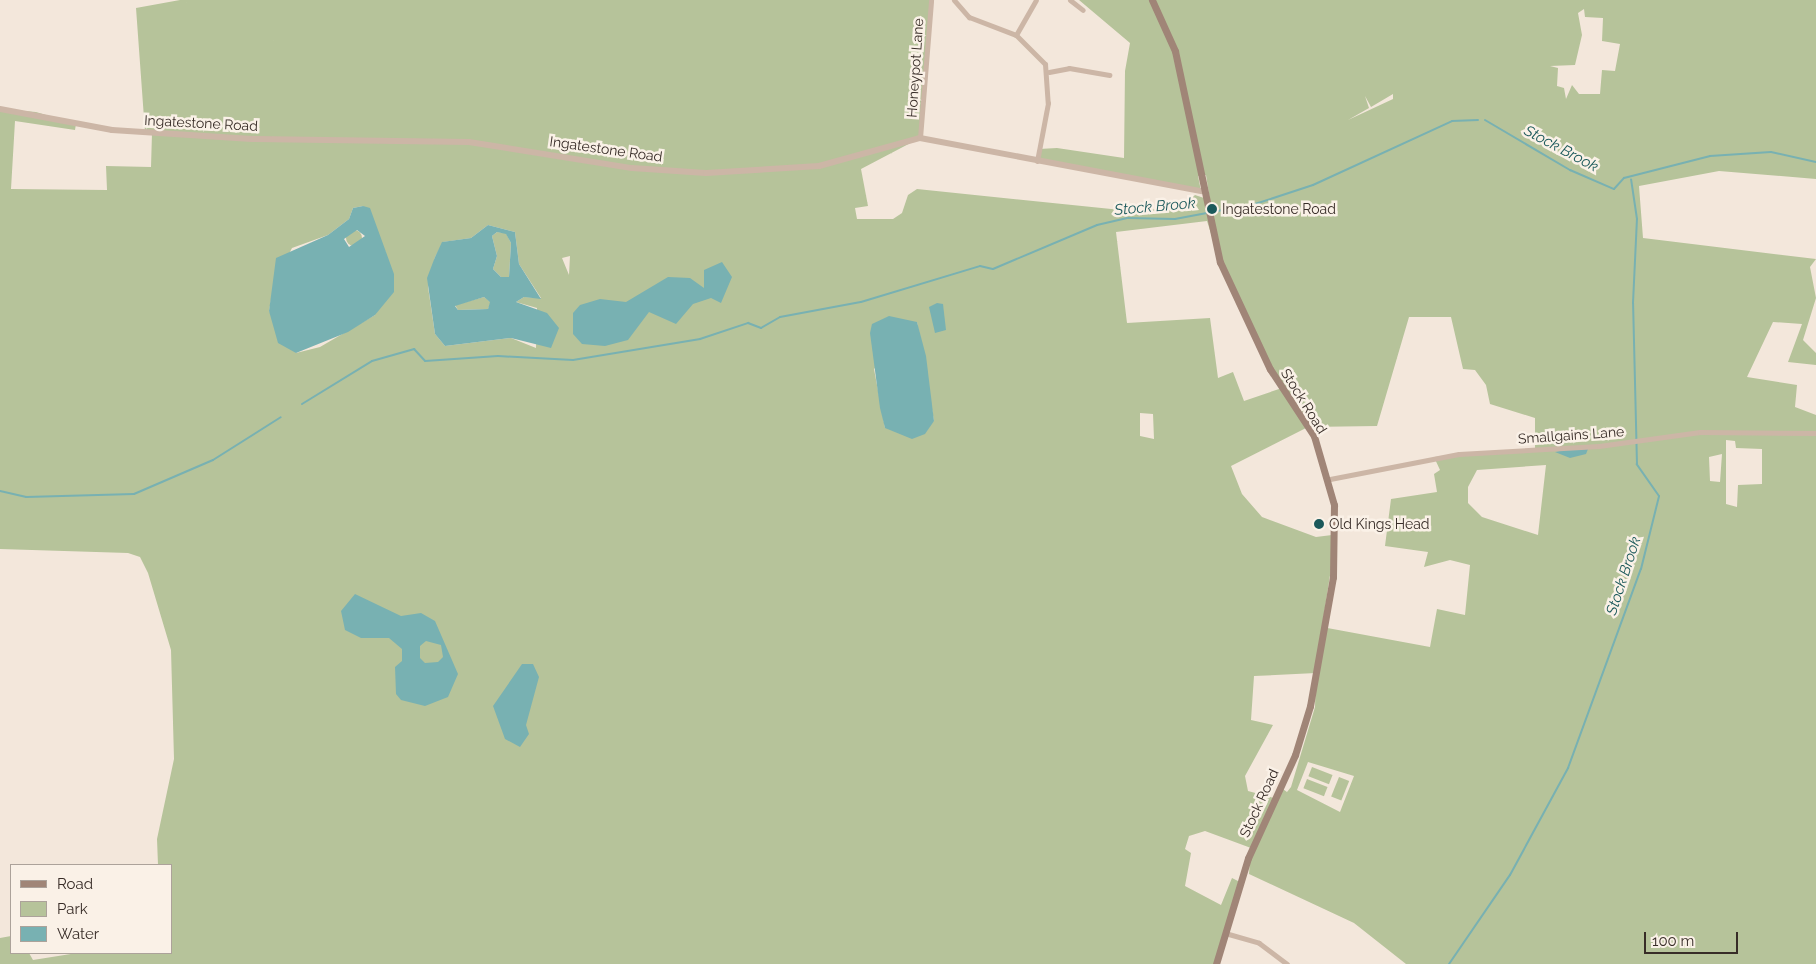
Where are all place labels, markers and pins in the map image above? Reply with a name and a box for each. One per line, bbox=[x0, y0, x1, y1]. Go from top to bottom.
place label: Ingatestone Road bbox=[1222, 201, 1336, 217]
marker: Ingatestone Road bbox=[1206, 203, 1218, 215]
place label: Old Kings Head bbox=[1329, 516, 1430, 532]
marker: Old Kings Head bbox=[1313, 518, 1325, 530]

